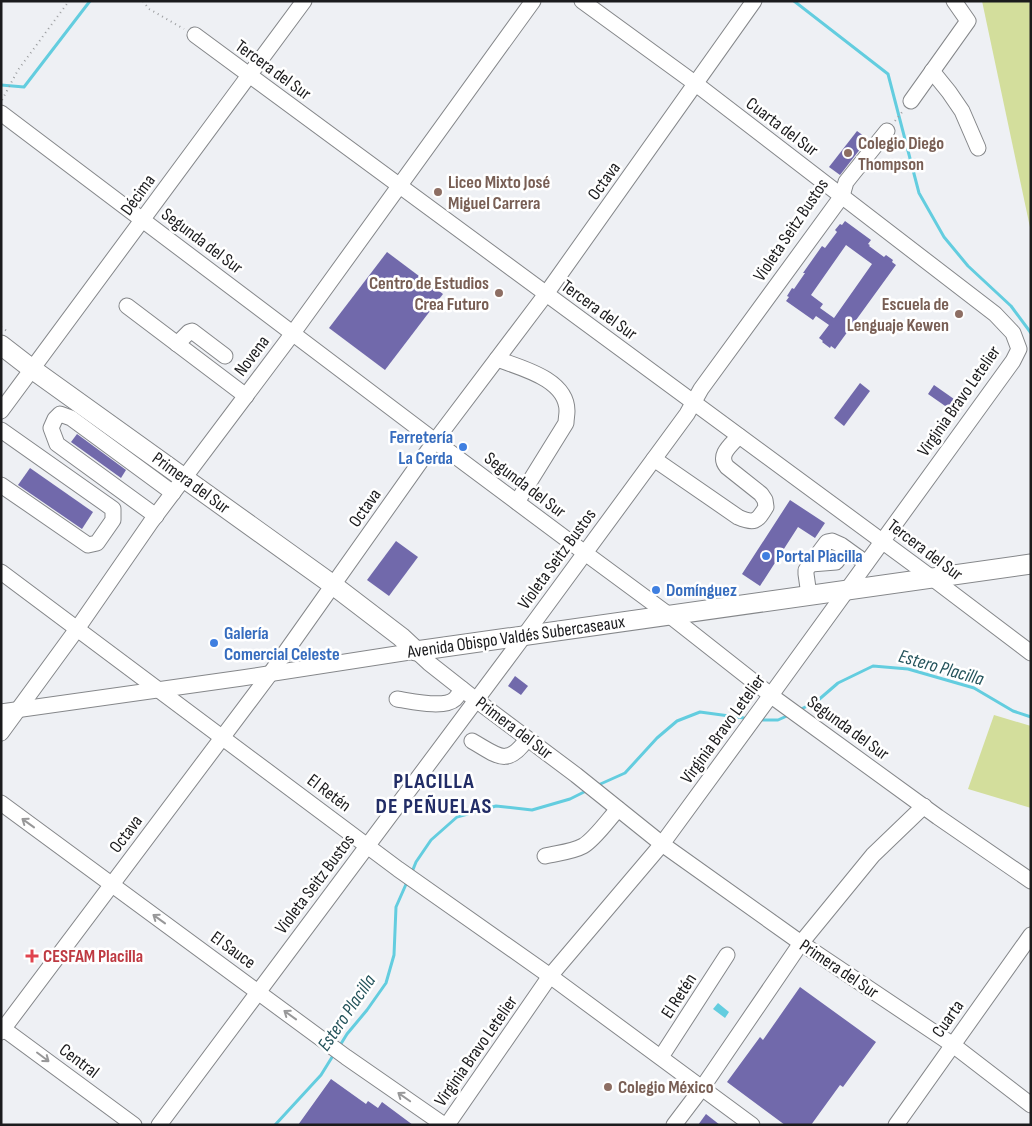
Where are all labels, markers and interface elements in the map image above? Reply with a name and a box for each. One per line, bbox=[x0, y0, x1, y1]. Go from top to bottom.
street label: Tercera del Sur bbox=[231, 35, 315, 105]
street label: Cuarta del Sur bbox=[742, 93, 822, 161]
place label: Colegio Diego Thompson bbox=[858, 133, 944, 175]
marker: Colegio Diego Thompson bbox=[842, 147, 854, 159]
street label: Octava bbox=[583, 158, 625, 204]
street label: Décima bbox=[116, 171, 160, 219]
place label: Liceo Mixto José Miguel Carrera bbox=[448, 172, 550, 214]
street label: Violeta Seitz Bustos bbox=[749, 175, 833, 285]
marker: Liceo Mixto José Miguel Carrera bbox=[432, 186, 444, 198]
street label: Segunda del Sur bbox=[157, 204, 247, 278]
place label: Centro de Estudios Crea Futuro bbox=[369, 273, 489, 315]
street label: Tercera del Sur bbox=[557, 275, 641, 345]
marker: Centro de Estudios Crea Futuro bbox=[493, 287, 505, 299]
place label: Escuela de Lenguaje Kewen bbox=[847, 294, 949, 336]
marker: Escuela de Lenguaje Kewen bbox=[953, 308, 965, 320]
street label: Novena bbox=[230, 332, 274, 380]
street label: Virginia Bravo Letelier bbox=[913, 342, 1005, 460]
place label: Ferretería La Cerda bbox=[389, 427, 453, 469]
marker: Ferretería La Cerda bbox=[457, 441, 469, 453]
street label: Primera del Sur bbox=[148, 448, 234, 518]
street label: Segunda del Sur bbox=[480, 448, 570, 522]
street label: Octava bbox=[344, 485, 386, 531]
street label: Violeta Seitz Bustos bbox=[513, 505, 601, 613]
street label: Tercera del Sur bbox=[883, 515, 967, 585]
place label: Portal Placilla bbox=[776, 546, 863, 567]
marker: Portal Placilla bbox=[760, 550, 772, 562]
place label: Domínguez bbox=[666, 580, 737, 601]
marker: Domínguez bbox=[650, 584, 662, 596]
street label: Avenida Obispo Valdés Subercaseaux bbox=[405, 611, 626, 663]
place label: Galería Comercial Celeste bbox=[224, 623, 340, 665]
marker: Galería Comercial Celeste bbox=[208, 637, 220, 649]
water label: Estero Placilla bbox=[896, 645, 987, 691]
street label: Virginia Bravo Letelier bbox=[676, 670, 770, 788]
street label: Segunda del Sur bbox=[803, 691, 893, 765]
street label: Primera del Sur bbox=[471, 692, 557, 764]
district label: PLACILLA DE PEÑUELAS bbox=[376, 768, 492, 820]
street label: El Retén bbox=[303, 770, 355, 816]
street label: Octava bbox=[105, 811, 147, 857]
one-way arrow bbox=[21, 818, 35, 828]
street label: Violeta Seitz Bustos bbox=[271, 830, 359, 938]
one-way arrow bbox=[152, 914, 166, 924]
street label: El Sauce bbox=[207, 927, 259, 973]
street label: Primera del Sur bbox=[795, 935, 883, 1003]
place label: CESFAM Placilla bbox=[43, 946, 143, 967]
marker: CESFAM Placilla bbox=[25, 949, 39, 963]
water label: Estero Placilla bbox=[313, 970, 381, 1056]
street label: El Retén bbox=[657, 970, 701, 1022]
street label: Virginia Bravo Letelier bbox=[430, 992, 522, 1110]
street label: Cuarta bbox=[928, 996, 968, 1042]
one-way arrow bbox=[283, 1010, 297, 1020]
street label: Central bbox=[55, 1039, 103, 1083]
one-way arrow bbox=[36, 1052, 50, 1062]
place label: Colegio México bbox=[618, 1077, 714, 1098]
marker: Colegio México bbox=[602, 1081, 614, 1093]
one-way arrow bbox=[397, 1092, 411, 1102]

